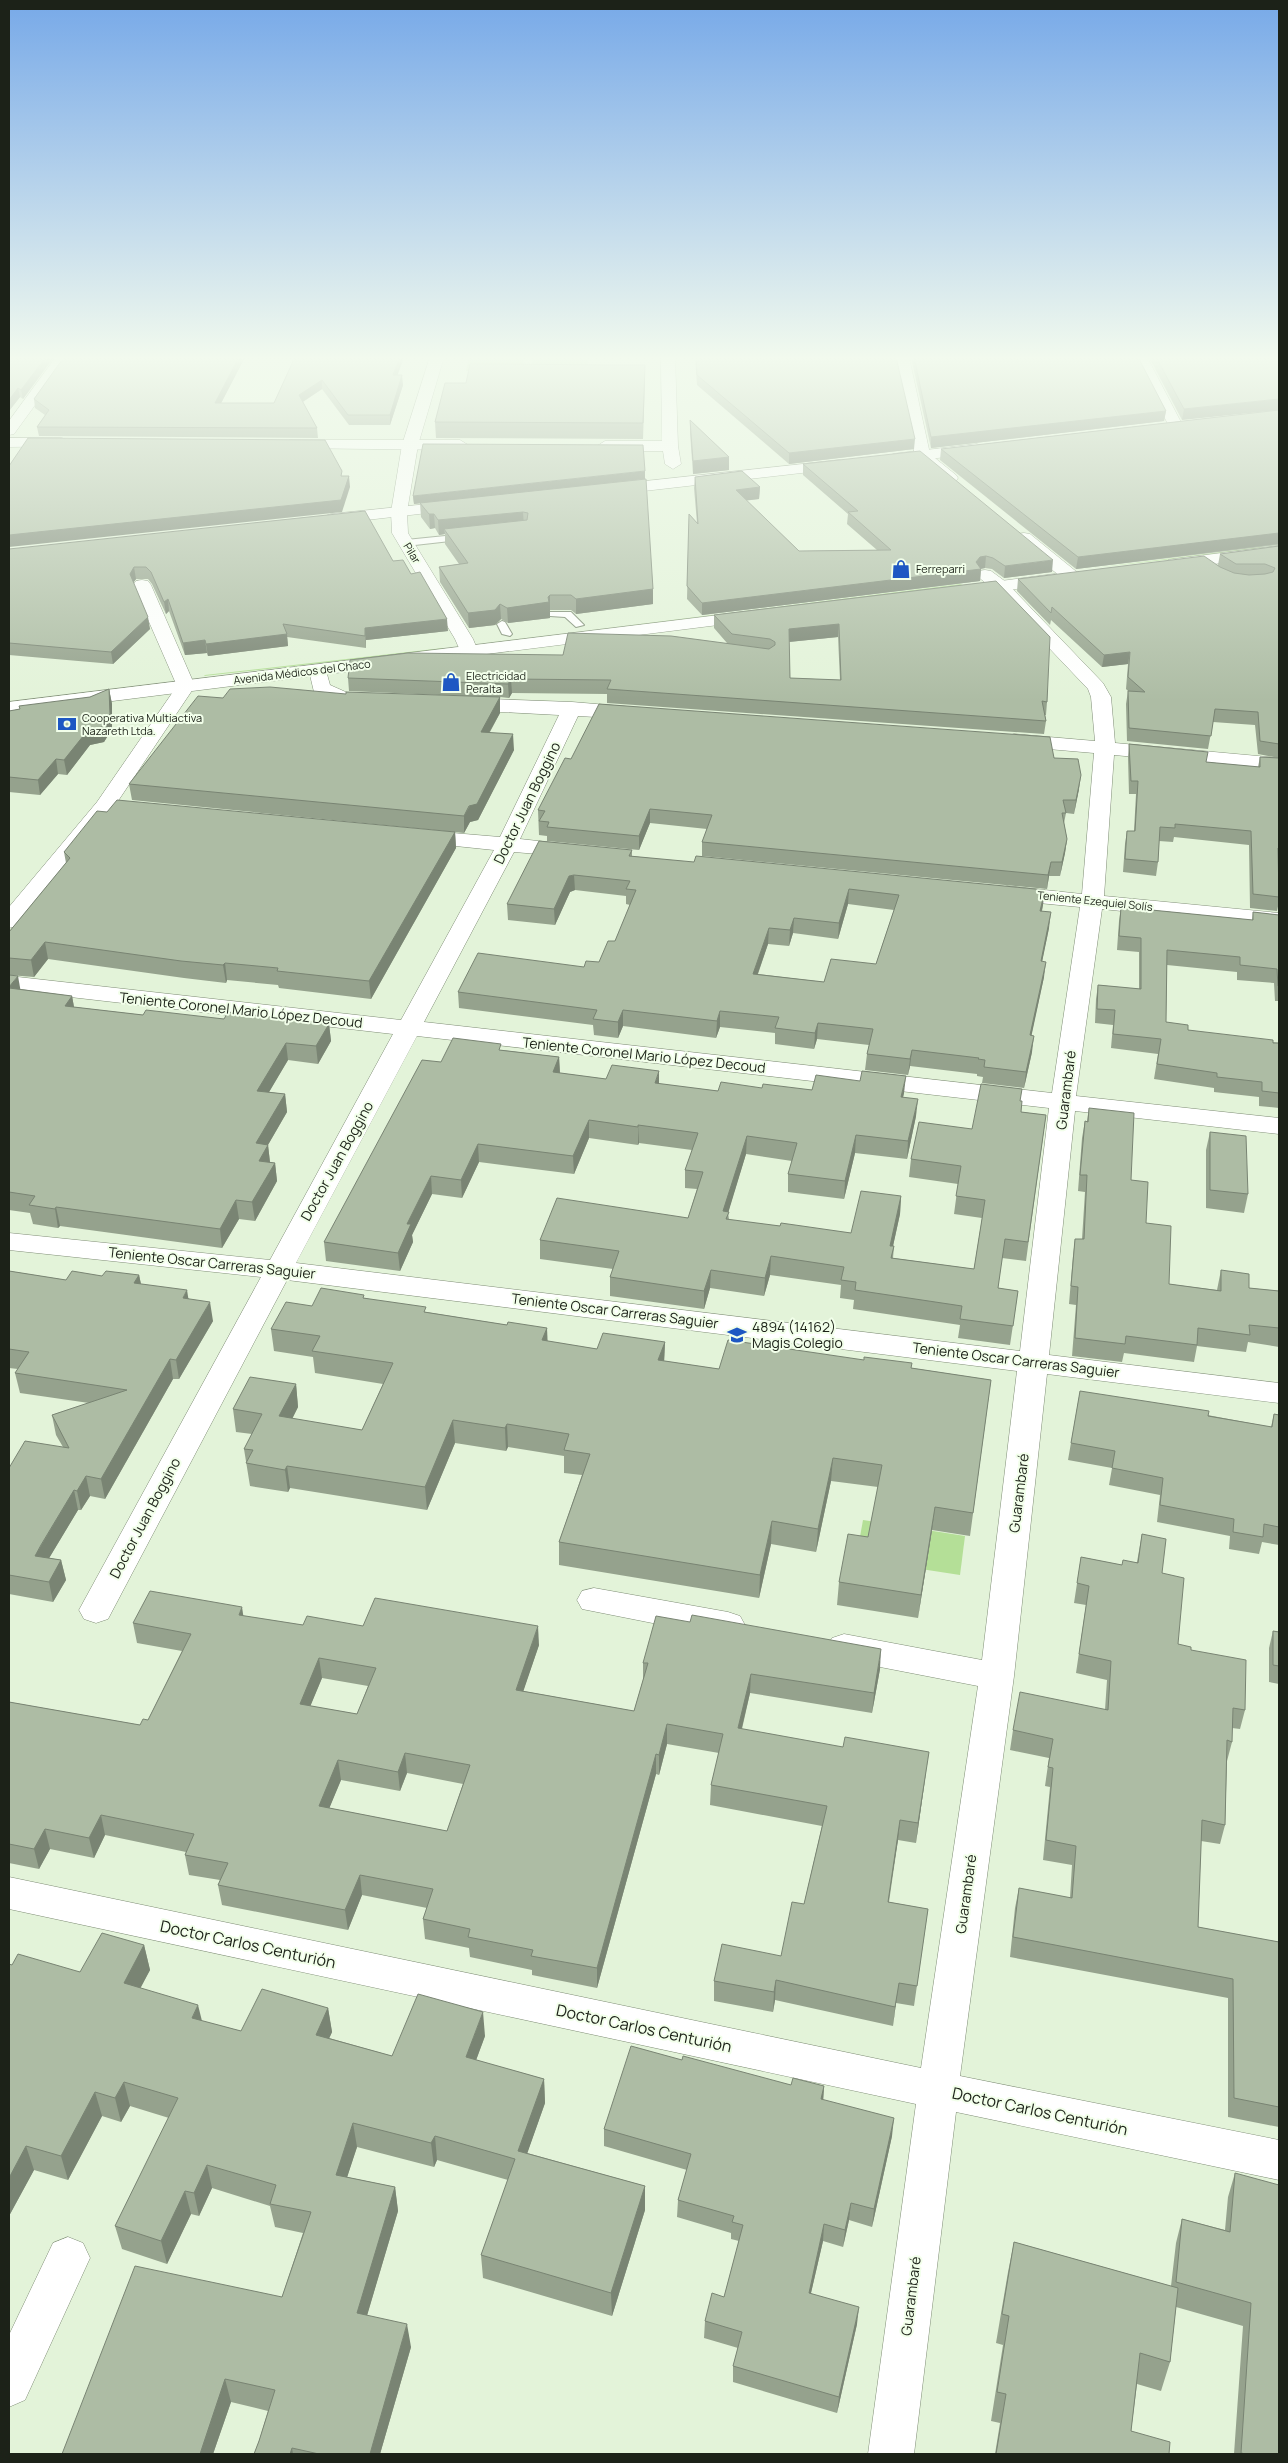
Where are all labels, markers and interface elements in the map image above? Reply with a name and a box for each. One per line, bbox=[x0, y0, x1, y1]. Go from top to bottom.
street label: Pilar bbox=[400, 540, 425, 566]
shop icon: Ferreparri bbox=[890, 558, 912, 580]
place label: Ferreparri bbox=[916, 561, 965, 576]
street label: Avenida Médicos del Chaco bbox=[233, 656, 372, 687]
place label: Electricidad Peralta bbox=[466, 668, 526, 696]
shop icon: Electricidad Peralta bbox=[440, 671, 462, 693]
place label: Cooperativa Multiactiva Nazareth Ltda. bbox=[82, 710, 202, 738]
bank icon: Cooperativa Multiactiva Nazareth Ltda. bbox=[56, 713, 78, 735]
street label: Doctor Juan Boggino bbox=[489, 738, 564, 867]
street label: Teniente Ezequiel Solís bbox=[1037, 887, 1154, 914]
street label: Teniente Coronel Mario López Decoud bbox=[118, 987, 364, 1032]
street label: Teniente Coronel Mario López Decoud bbox=[521, 1032, 767, 1077]
street label: Guarambaré bbox=[1051, 1049, 1080, 1131]
street label: Doctor Juan Boggino bbox=[296, 1098, 377, 1224]
street label: Teniente Oscar Carreras Saguier bbox=[107, 1242, 317, 1283]
street label: Teniente Oscar Carreras Saguier bbox=[511, 1288, 720, 1333]
place label: 4894 (14162) Magis Colegio bbox=[752, 1317, 843, 1352]
school or university icon: 4894 (14162) Magis Colegio bbox=[726, 1324, 748, 1346]
street label: Teniente Oscar Carreras Saguier bbox=[912, 1337, 1121, 1382]
street label: Guarambaré bbox=[1004, 1452, 1033, 1534]
street label: Doctor Juan Boggino bbox=[105, 1454, 184, 1581]
street label: Guarambaré bbox=[951, 1853, 980, 1935]
street label: Doctor Carlos Centurión bbox=[158, 1915, 338, 1973]
street label: Doctor Carlos Centurión bbox=[554, 1999, 734, 2057]
street label: Doctor Carlos Centurión bbox=[950, 2082, 1130, 2140]
street label: Guarambaré bbox=[896, 2255, 925, 2337]

